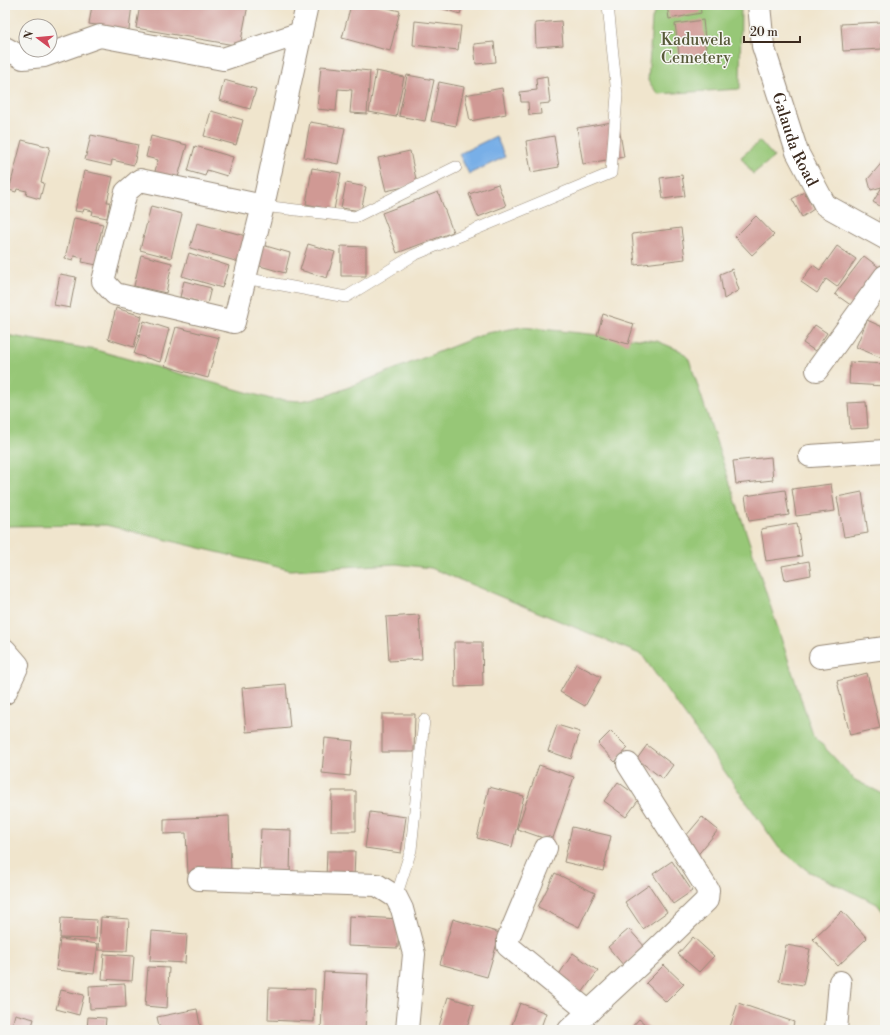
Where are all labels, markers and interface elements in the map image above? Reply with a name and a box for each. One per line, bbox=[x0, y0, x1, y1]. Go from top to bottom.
north arrow bbox=[18, 18, 58, 58]
scale bar bbox=[744, 18, 800, 44]
text: 20 m bbox=[750, 25, 778, 40]
text: N bbox=[21, 29, 37, 42]
park label: Kaduwela Cemetery bbox=[661, 30, 732, 68]
street label: Galauda Road bbox=[768, 90, 822, 190]

